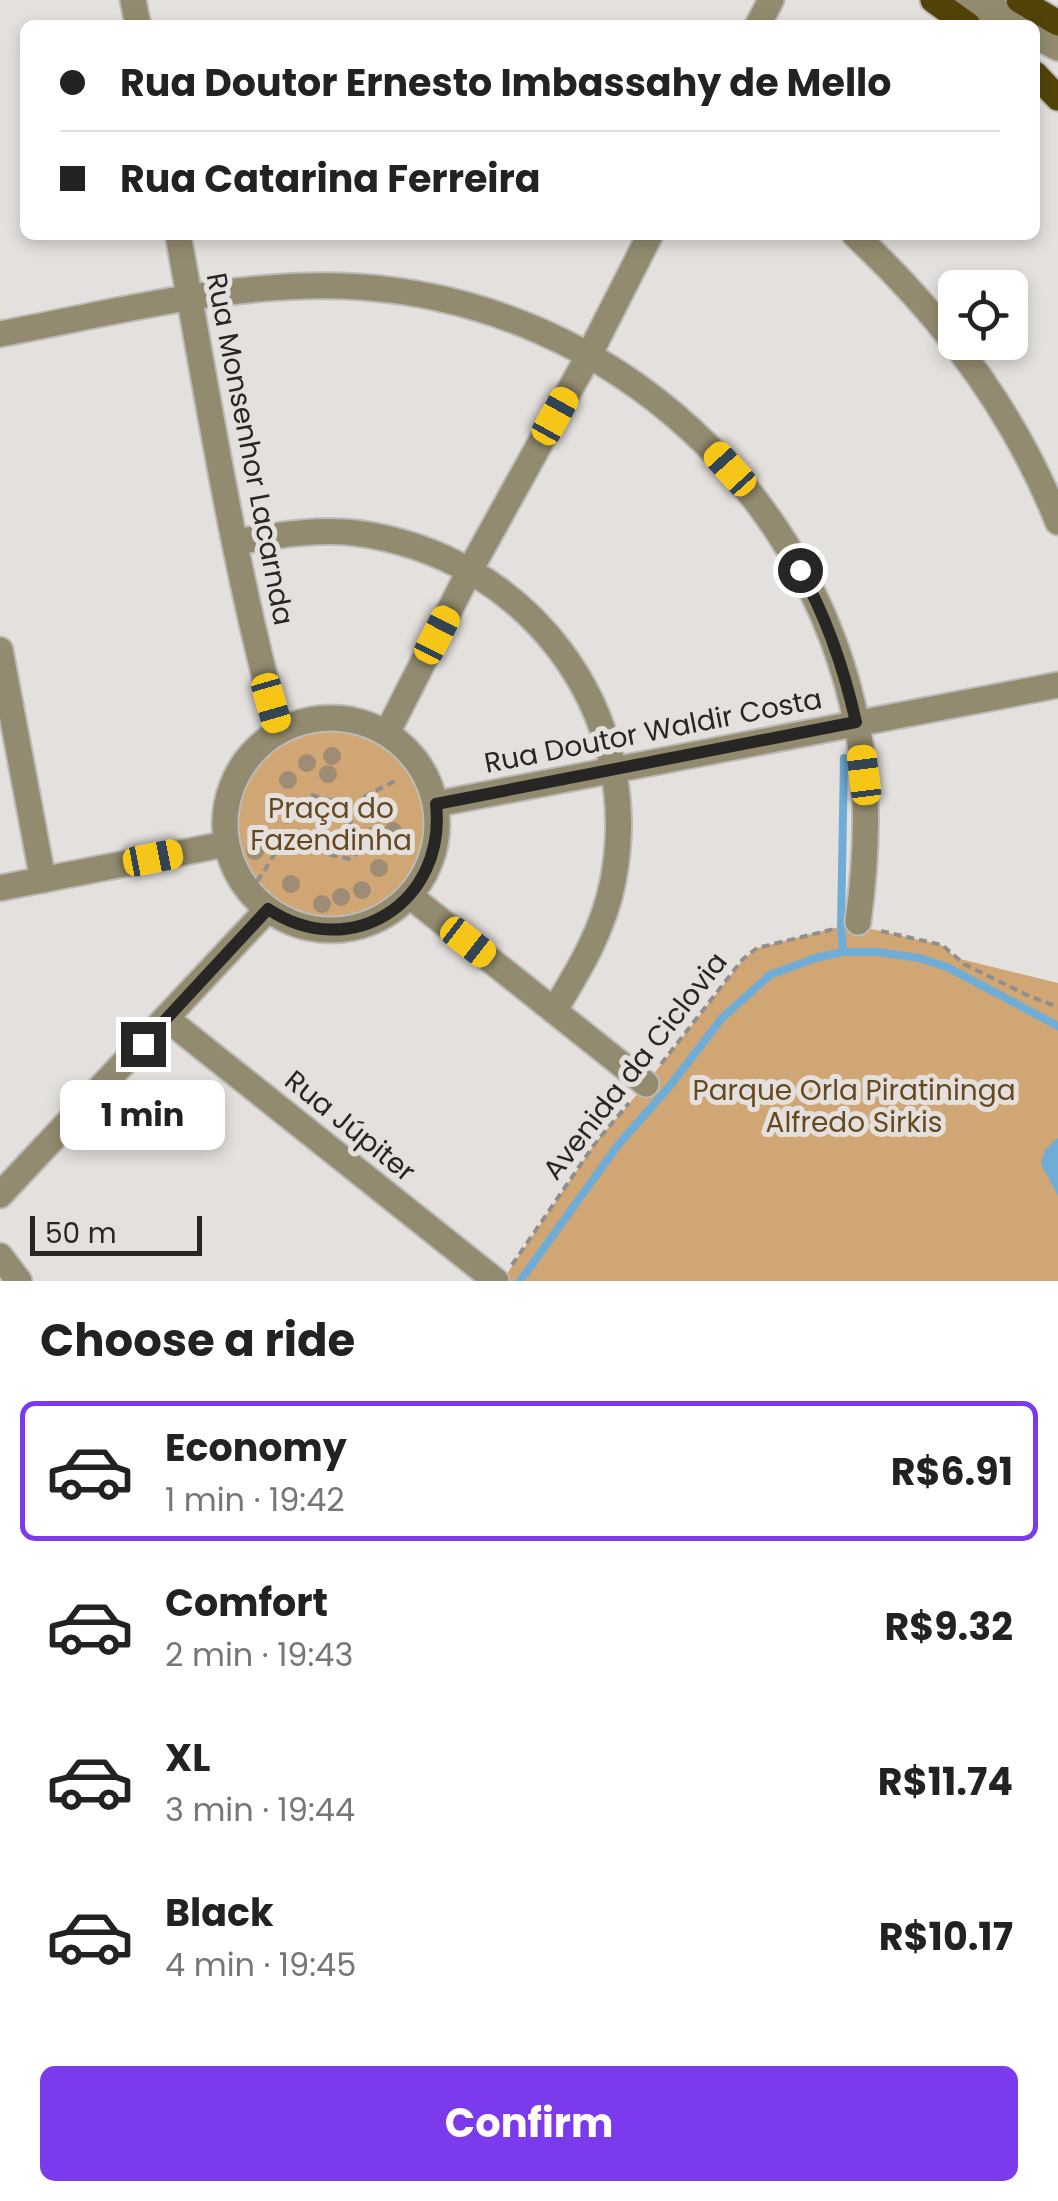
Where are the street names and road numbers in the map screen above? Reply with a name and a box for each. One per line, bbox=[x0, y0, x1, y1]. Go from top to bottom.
street label: Rua Monsenhor Lacarnda bbox=[197, 270, 303, 628]
street label: Rua Doutor Waldir Costa bbox=[481, 679, 825, 783]
street label: Avenida da Ciclovia bbox=[534, 944, 736, 1188]
street label: Rua Júpiter bbox=[276, 1061, 424, 1191]

